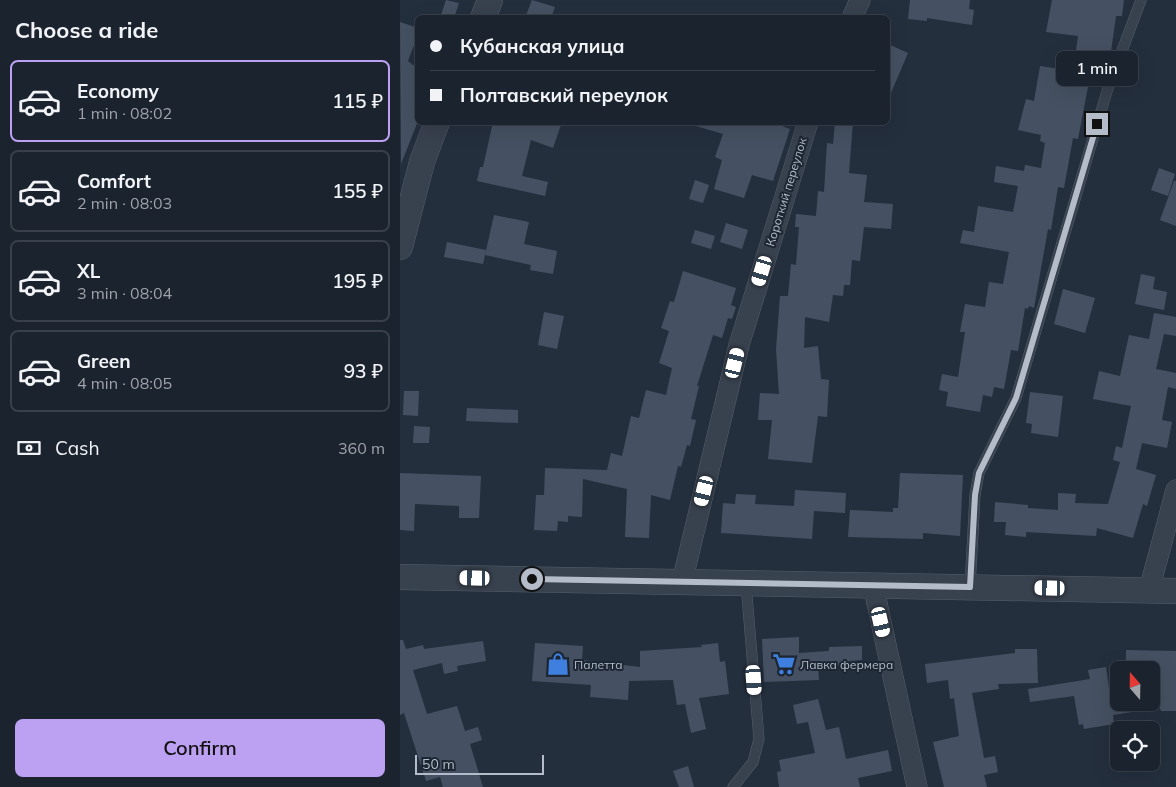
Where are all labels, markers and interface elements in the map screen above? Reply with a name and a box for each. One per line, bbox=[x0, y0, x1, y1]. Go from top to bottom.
text: Choose a ride bbox=[15, 16, 158, 44]
text: Кубанская улица bbox=[460, 34, 625, 58]
callout: 1 min bbox=[1056, 52, 1138, 86]
text: 1 min bbox=[1076, 58, 1118, 78]
icon: car bbox=[17, 79, 62, 124]
text: Economy bbox=[77, 79, 159, 103]
text: Полтавский переулок bbox=[460, 83, 668, 107]
text: 115 ₽ bbox=[332, 89, 383, 113]
text: 1 min · 08:02 bbox=[77, 103, 172, 123]
route end bbox=[1086, 113, 1108, 135]
street label: Короткий переулок bbox=[762, 135, 810, 248]
icon: car bbox=[17, 169, 62, 214]
text: Comfort bbox=[77, 169, 151, 193]
text: 155 ₽ bbox=[332, 179, 383, 203]
text: 2 min · 08:03 bbox=[77, 193, 172, 213]
car bbox=[750, 254, 773, 288]
icon: car bbox=[17, 259, 62, 304]
text: XL bbox=[77, 259, 100, 283]
text: 195 ₽ bbox=[332, 269, 383, 293]
text: 3 min · 08:04 bbox=[77, 283, 172, 303]
car bbox=[724, 347, 745, 379]
icon: car bbox=[17, 349, 62, 394]
text: Green bbox=[77, 349, 131, 373]
text: 93 ₽ bbox=[344, 359, 383, 383]
text: 4 min · 08:05 bbox=[77, 373, 172, 393]
icon: cash bbox=[15, 434, 43, 462]
text: Cash bbox=[55, 436, 100, 460]
text: 360 m bbox=[338, 438, 385, 458]
car bbox=[693, 475, 714, 507]
route start bbox=[521, 568, 543, 590]
car bbox=[459, 570, 490, 586]
car bbox=[1034, 580, 1065, 596]
car bbox=[870, 606, 891, 638]
shop icon: Палетта bbox=[545, 651, 571, 677]
supermarket icon: Лавка фермера bbox=[771, 651, 797, 677]
place label: Палетта bbox=[574, 657, 623, 672]
place label: Лавка фермера bbox=[800, 657, 893, 672]
north arrow bbox=[1110, 661, 1160, 711]
map controls bbox=[1110, 661, 1160, 771]
car bbox=[745, 665, 762, 695]
button: Confirm bbox=[15, 719, 385, 777]
button: locate bbox=[1110, 721, 1160, 771]
scale bar bbox=[415, 752, 544, 775]
text: 50 m bbox=[422, 755, 455, 773]

